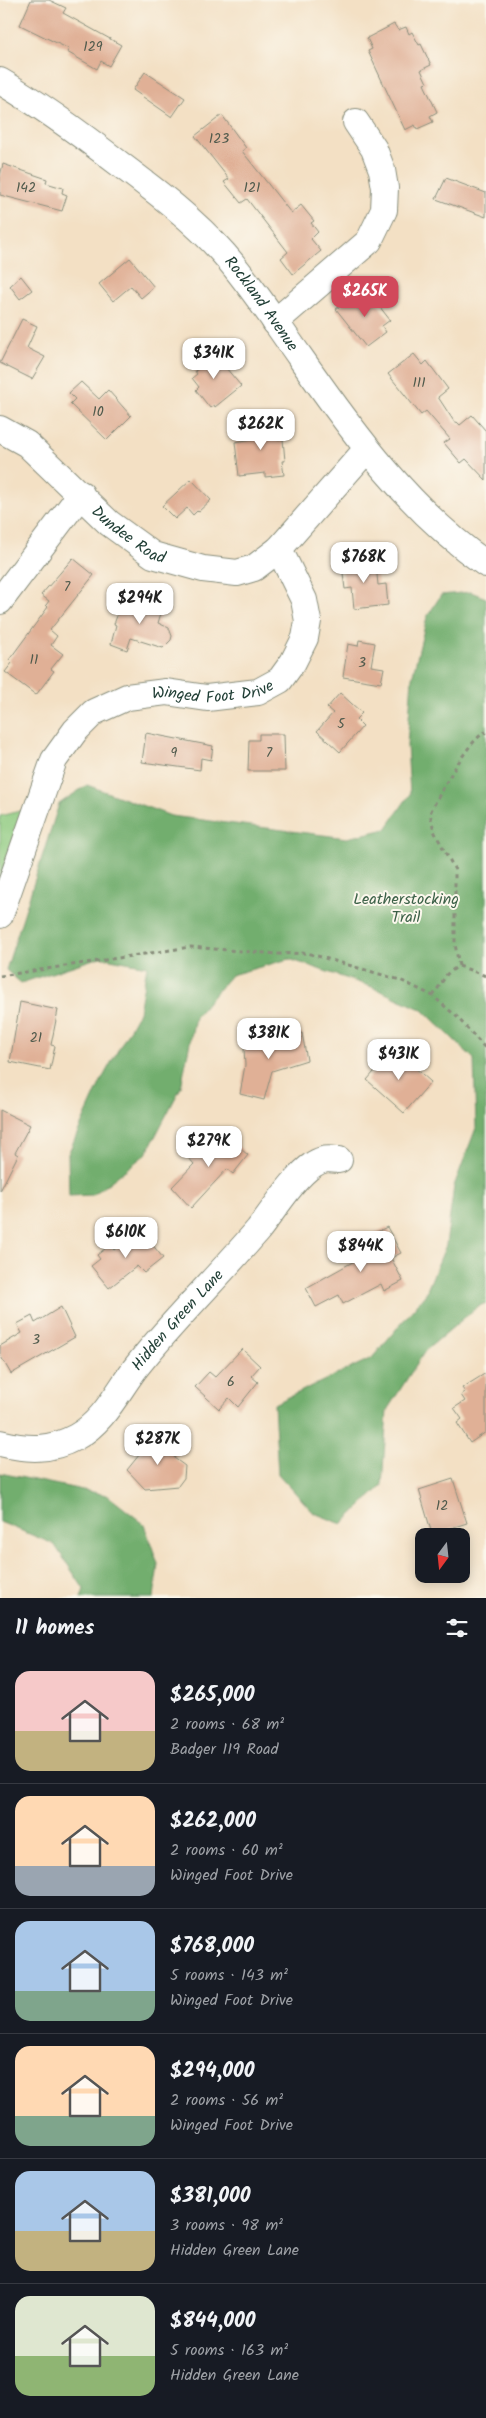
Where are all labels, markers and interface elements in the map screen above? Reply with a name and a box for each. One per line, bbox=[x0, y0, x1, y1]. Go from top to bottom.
house number: 129 bbox=[83, 36, 103, 58]
house number: 123 bbox=[209, 128, 229, 150]
house number: 142 bbox=[16, 177, 36, 199]
house number: 121 bbox=[244, 177, 260, 199]
street label: Rockland Avenue bbox=[218, 250, 305, 356]
pin: $265K bbox=[330, 276, 400, 318]
text: $265K bbox=[342, 279, 388, 304]
pin: $341K bbox=[179, 338, 249, 380]
text: $341K bbox=[193, 341, 235, 366]
house number: 111 bbox=[412, 372, 426, 394]
house number: 10 bbox=[92, 401, 104, 423]
pin: $262K bbox=[226, 408, 296, 451]
text: $262K bbox=[238, 412, 284, 437]
street label: Dundee Road bbox=[86, 500, 169, 571]
pin: $768K bbox=[329, 542, 399, 584]
text: $768K bbox=[342, 545, 386, 570]
house number: 7 bbox=[64, 576, 71, 598]
pin: $294K bbox=[105, 582, 175, 625]
text: $294K bbox=[117, 586, 163, 611]
house number: 11 bbox=[30, 649, 38, 671]
house number: 3 bbox=[358, 652, 366, 674]
street label: Winged Foot Drive bbox=[151, 673, 278, 711]
house number: 5 bbox=[337, 713, 346, 735]
house number: 9 bbox=[171, 742, 178, 764]
house number: 7 bbox=[266, 742, 273, 764]
park label: Leatherstocking Trail bbox=[353, 887, 459, 930]
pin: $381K bbox=[234, 1018, 304, 1060]
text: $381K bbox=[248, 1021, 290, 1046]
house number: 21 bbox=[30, 1027, 42, 1049]
pin: $431K bbox=[364, 1038, 434, 1081]
text: $431K bbox=[378, 1042, 420, 1067]
pin: $279K bbox=[174, 1126, 244, 1168]
text: $279K bbox=[187, 1129, 231, 1154]
pin: $610K bbox=[91, 1216, 161, 1259]
text: $610K bbox=[106, 1220, 146, 1245]
pin: $844K bbox=[326, 1230, 396, 1273]
text: $844K bbox=[338, 1234, 384, 1259]
street label: Hidden Green Lane bbox=[125, 1264, 230, 1376]
house number: 3 bbox=[32, 1329, 40, 1351]
house number: 6 bbox=[227, 1371, 235, 1393]
pin: $287K bbox=[123, 1424, 193, 1466]
text: $287K bbox=[135, 1427, 181, 1452]
house number: 12 bbox=[436, 1495, 448, 1517]
north arrow bbox=[415, 1528, 470, 1582]
map controls bbox=[415, 1528, 470, 1583]
text: 11 homes bbox=[15, 1612, 94, 1645]
icon: filters bbox=[443, 1614, 471, 1642]
text: $265,000 bbox=[170, 1679, 255, 1712]
icon: home bbox=[55, 1691, 115, 1751]
text: 2 rooms · 68 m² bbox=[170, 1712, 284, 1737]
text: Badger 119 Road bbox=[170, 1737, 279, 1762]
text: $262,000 bbox=[170, 1805, 256, 1838]
icon: home bbox=[55, 1816, 115, 1876]
text: 2 rooms · 60 m² bbox=[170, 1838, 283, 1863]
text: Winged Foot Drive bbox=[170, 1863, 293, 1888]
text: $768,000 bbox=[170, 1930, 254, 1963]
icon: home bbox=[55, 1941, 115, 2001]
text: 5 rooms · 143 m² bbox=[170, 1963, 288, 1988]
text: Winged Foot Drive bbox=[170, 1988, 293, 2013]
text: $294,000 bbox=[170, 2055, 255, 2088]
icon: home bbox=[55, 2066, 115, 2126]
text: 2 rooms · 56 m² bbox=[170, 2088, 283, 2113]
text: Winged Foot Drive bbox=[170, 2113, 293, 2138]
text: $381,000 bbox=[170, 2180, 250, 2213]
icon: home bbox=[55, 2191, 115, 2251]
text: 3 rooms · 98 m² bbox=[170, 2213, 283, 2238]
text: Hidden Green Lane bbox=[170, 2238, 299, 2263]
text: $844,000 bbox=[170, 2305, 256, 2338]
icon: home bbox=[55, 2316, 115, 2376]
text: 5 rooms · 163 m² bbox=[170, 2338, 288, 2363]
text: Hidden Green Lane bbox=[170, 2363, 299, 2388]

